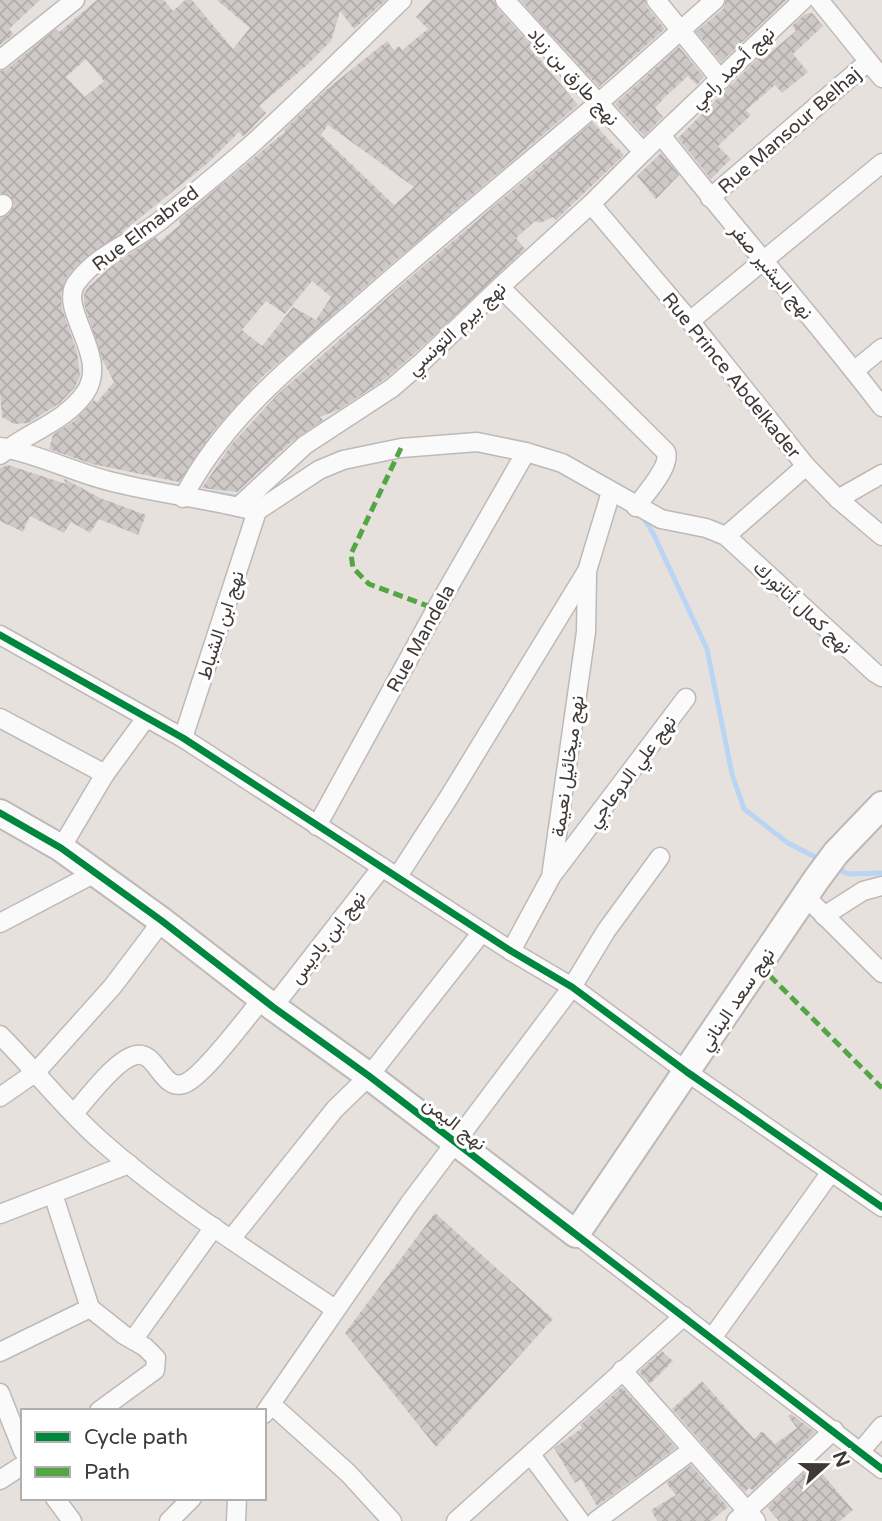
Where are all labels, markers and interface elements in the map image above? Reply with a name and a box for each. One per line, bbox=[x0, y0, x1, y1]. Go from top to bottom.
street label: نهج أحمد رامي bbox=[686, 22, 782, 116]
street label: نهج طارق بن زياد bbox=[522, 23, 623, 132]
street label: Rue Mansour Belhaj bbox=[714, 63, 865, 199]
street label: Rue Elmabred bbox=[88, 182, 203, 276]
street label: نهج البشير صفر bbox=[723, 219, 818, 325]
street label: نهج بيرم التونسي bbox=[403, 277, 513, 383]
street label: Rue Prince Abdelkader bbox=[658, 288, 805, 464]
street label: نهج كمال أتاتورك bbox=[747, 557, 856, 660]
street label: نهج ابن الشباط bbox=[193, 568, 251, 683]
street label: Rue Mandela bbox=[382, 581, 459, 696]
street label: نهج ميخائيل نعيمة bbox=[547, 694, 591, 839]
street label: نهج علي الدوعاجي bbox=[583, 711, 684, 834]
street label: نهج ابن باديس bbox=[285, 887, 372, 989]
street label: نهج سعد البناني bbox=[694, 944, 783, 1057]
street label: نهج اليمن bbox=[417, 1092, 490, 1157]
legend bbox=[21, 1409, 266, 1500]
text: Cycle path bbox=[84, 1425, 188, 1450]
north arrow bbox=[791, 1430, 861, 1500]
text: N bbox=[828, 1448, 854, 1470]
text: Path bbox=[84, 1460, 130, 1485]

